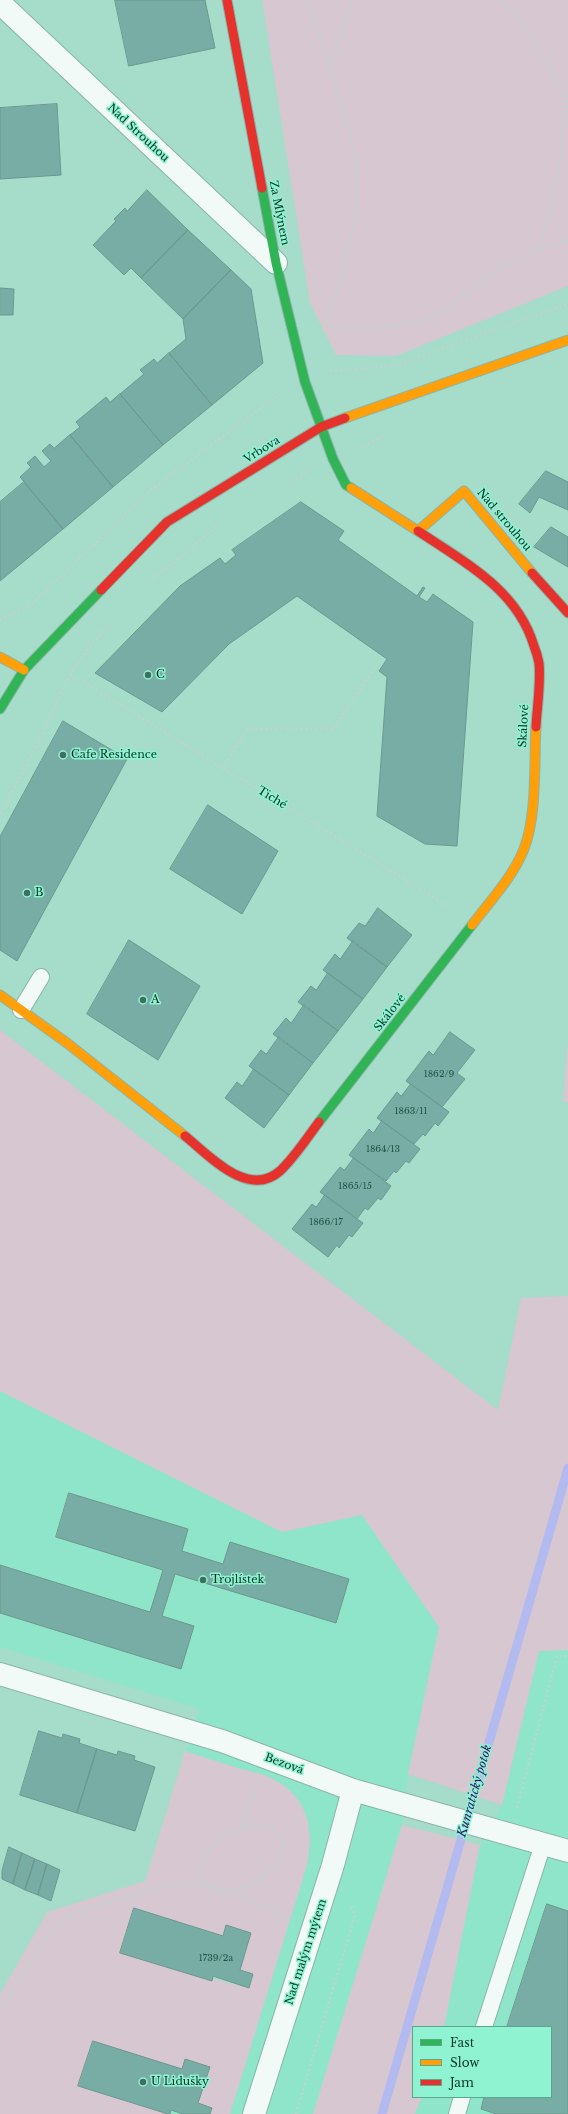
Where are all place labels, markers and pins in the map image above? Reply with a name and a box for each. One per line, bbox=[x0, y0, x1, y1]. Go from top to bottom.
place label: C bbox=[156, 668, 165, 682]
marker: C bbox=[143, 670, 153, 680]
place label: Cafe Residence bbox=[71, 748, 157, 762]
marker: Cafe Residence bbox=[58, 750, 68, 760]
place label: B bbox=[35, 886, 43, 900]
marker: B bbox=[22, 888, 32, 898]
place label: A bbox=[151, 993, 159, 1007]
marker: A bbox=[138, 995, 148, 1005]
place label: Trojlístek bbox=[211, 1573, 264, 1587]
marker: Trojlístek bbox=[198, 1575, 208, 1585]
place label: U Lidušky bbox=[151, 2075, 209, 2089]
marker: U Lidušky bbox=[138, 2077, 148, 2087]

